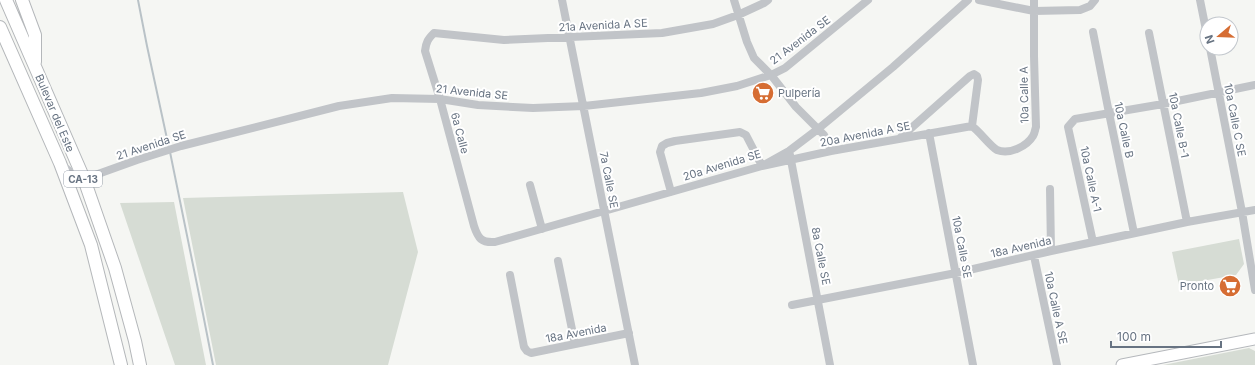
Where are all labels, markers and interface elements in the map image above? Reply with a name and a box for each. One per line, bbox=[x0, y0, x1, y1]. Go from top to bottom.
street label: 21 Avenida SE bbox=[767, 13, 833, 67]
street label: 21a Avenida A SE bbox=[558, 16, 648, 34]
north arrow bbox=[1199, 16, 1239, 56]
text: N bbox=[1202, 33, 1218, 46]
street label: 10a Calle A bbox=[1016, 66, 1031, 124]
street label: Bulevar del Este bbox=[32, 72, 78, 154]
supermarket icon: Pulpería bbox=[750, 80, 776, 106]
street label: 21 Avenida SE bbox=[435, 81, 509, 103]
street label: 10a Calle C SE bbox=[1221, 82, 1249, 158]
place label: Pulpería bbox=[778, 86, 821, 100]
street label: 10a Calle B-1 bbox=[1166, 91, 1192, 159]
street label: 10a Calle B bbox=[1111, 101, 1137, 159]
street label: 6a Calle bbox=[448, 111, 472, 155]
street label: 20a Avenida A SE bbox=[819, 118, 911, 150]
street label: 21 Avenida SE bbox=[114, 127, 188, 163]
street label: 10a Calle A-1 bbox=[1077, 145, 1105, 213]
street label: 20a Avenida SE bbox=[681, 146, 763, 184]
street label: 7a Calle SE bbox=[597, 150, 621, 210]
road number: CA-13 bbox=[64, 171, 102, 187]
street label: 10a Calle SE bbox=[949, 215, 975, 279]
street label: 8a Calle SE bbox=[809, 226, 833, 286]
street label: 18a Avenida bbox=[989, 233, 1053, 261]
street label: 10a Calle A SE bbox=[1041, 270, 1071, 346]
supermarket icon: Pronto bbox=[1217, 273, 1243, 299]
place label: Pronto bbox=[1180, 279, 1214, 293]
street label: 18a Avenida bbox=[544, 320, 608, 346]
scale bar bbox=[1111, 323, 1221, 349]
text: 100 m bbox=[1117, 329, 1151, 344]

